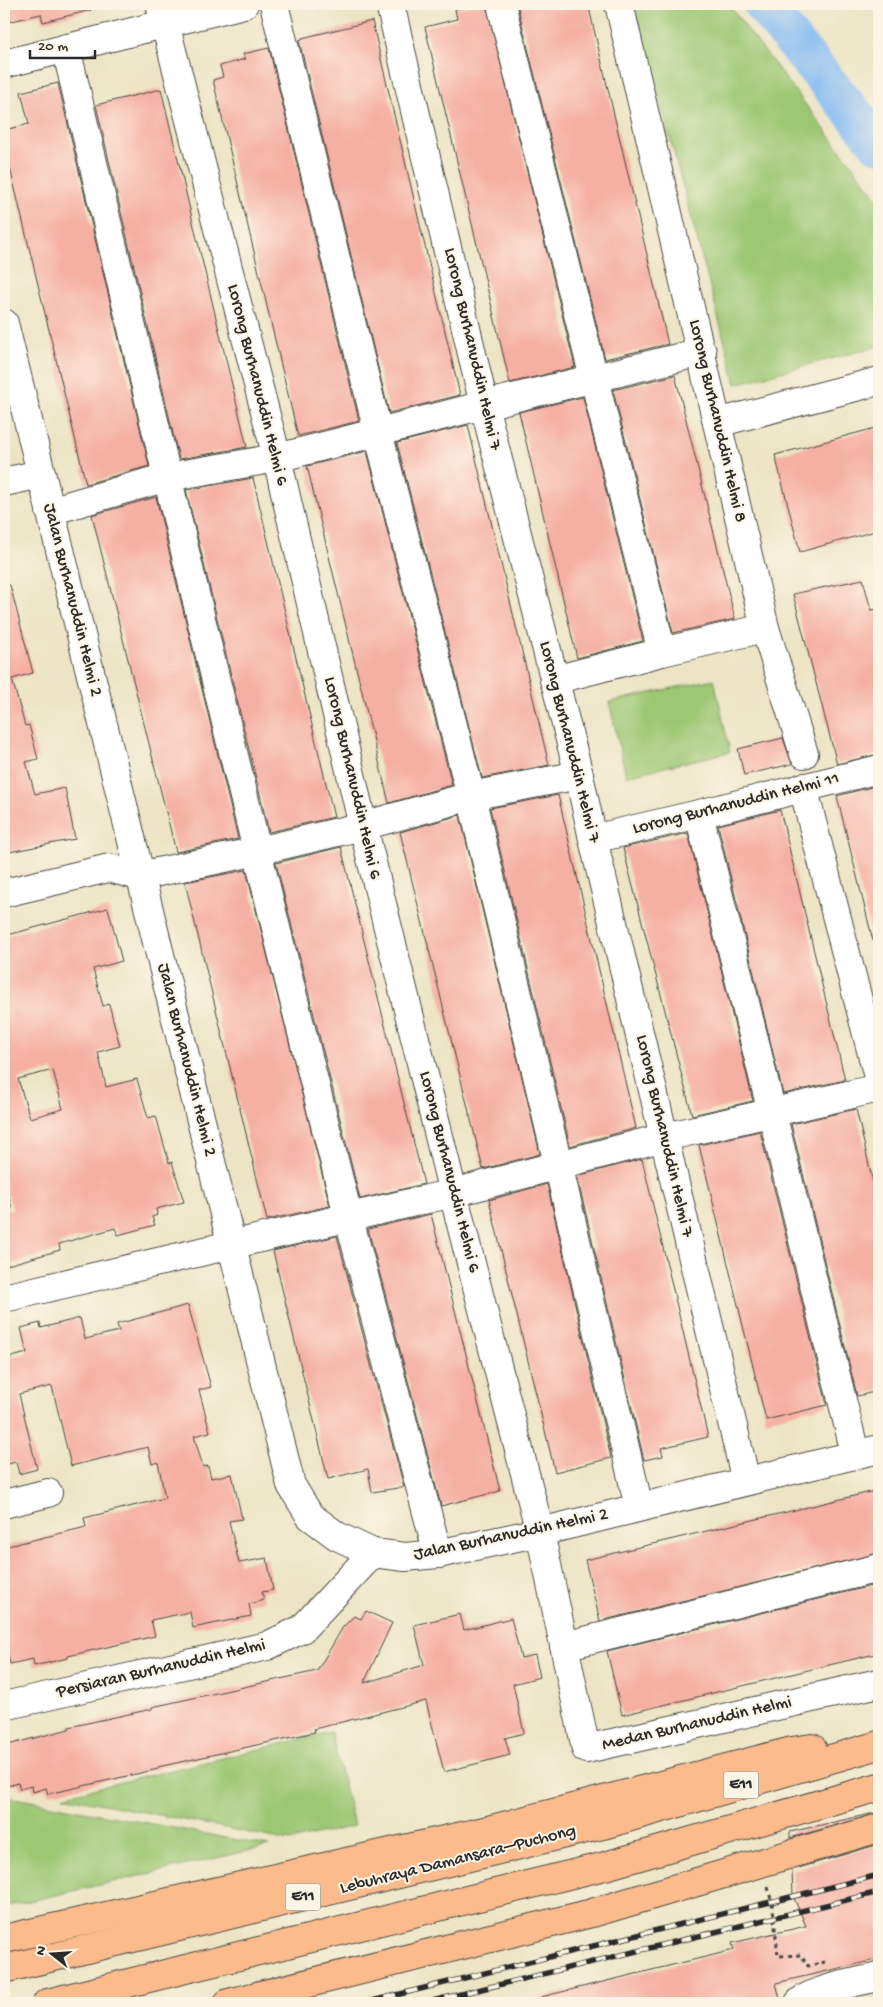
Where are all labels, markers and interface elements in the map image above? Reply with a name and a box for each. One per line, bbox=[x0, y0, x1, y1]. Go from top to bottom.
scale bar bbox=[30, 28, 95, 60]
text: 20 m bbox=[38, 38, 68, 56]
street label: Lorong Burhanuddin Helmi 7 bbox=[438, 246, 506, 453]
street label: Lorong Burhanuddin Helmi 6 bbox=[222, 282, 292, 489]
street label: Lorong Burhanuddin Helmi 8 bbox=[683, 318, 751, 525]
street label: Jalan Burhanuddin Helmi 2 bbox=[38, 501, 106, 699]
street label: Lorong Burhanuddin Helmi 7 bbox=[534, 639, 604, 846]
street label: Lorong Burhanuddin Helmi 6 bbox=[319, 675, 386, 882]
street label: Lorong Burhanuddin Helmi 11 bbox=[631, 768, 841, 840]
street label: Jalan Burhanuddin Helmi 2 bbox=[152, 961, 220, 1159]
street label: Lorong Burhanuddin Helmi 7 bbox=[630, 1033, 698, 1240]
street label: Lorong Burhanuddin Helmi 6 bbox=[414, 1069, 484, 1276]
street label: Jalan Burhanuddin Helmi 2 bbox=[412, 1504, 610, 1566]
street label: Persiaran Burhanuddin Helmi bbox=[53, 1635, 268, 1704]
street label: Medan Burhanuddin Helmi bbox=[600, 1692, 794, 1756]
road number: E11 bbox=[724, 1772, 758, 1798]
street label: Lebuhraya Damansara–Puchong bbox=[338, 1820, 578, 1900]
road number: E11 bbox=[286, 1884, 320, 1910]
north arrow bbox=[28, 1930, 78, 1980]
text: N bbox=[32, 1944, 51, 1958]

